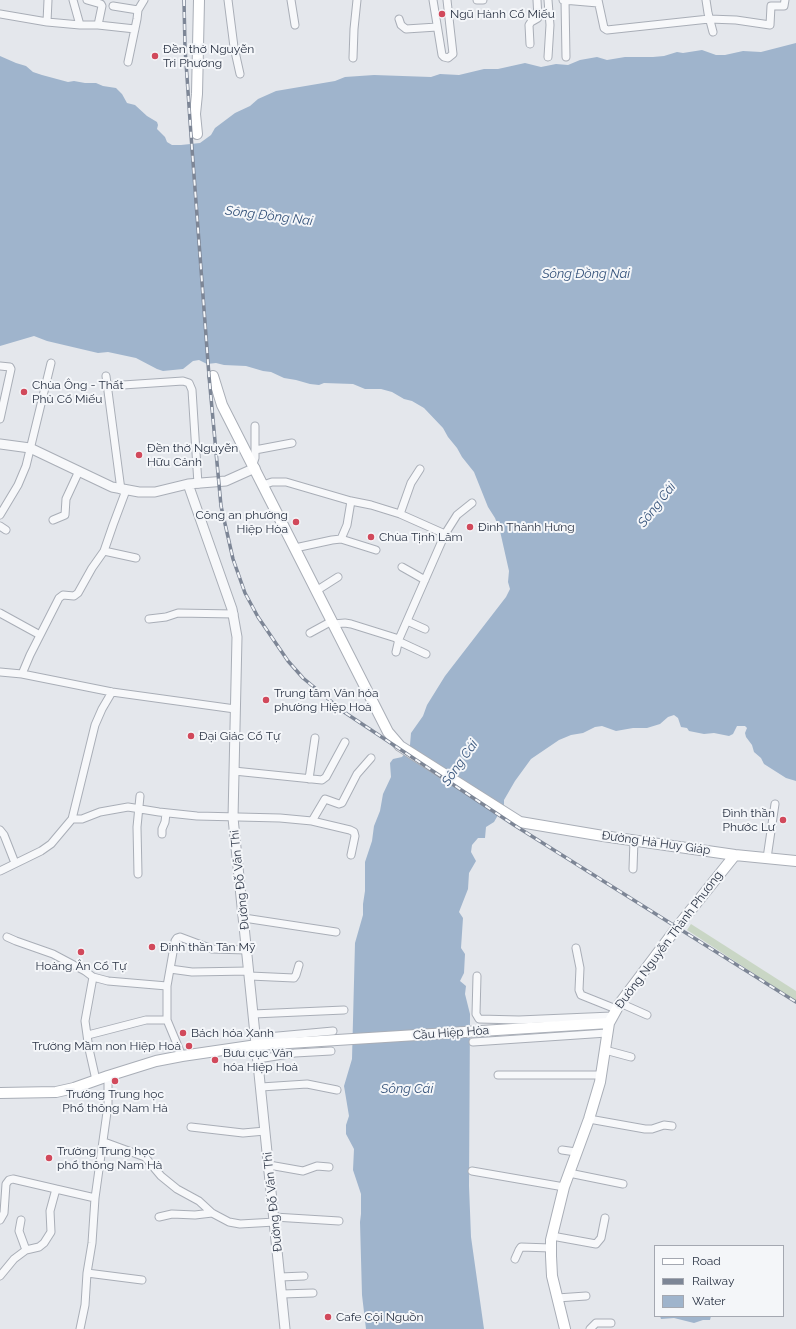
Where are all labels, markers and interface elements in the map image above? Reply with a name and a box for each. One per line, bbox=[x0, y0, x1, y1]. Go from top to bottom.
place label: Ngũ Hành Cổ Miếu bbox=[450, 7, 555, 21]
marker: Ngũ Hành Cổ Miếu bbox=[437, 9, 447, 19]
place label: Đền thờ Nguyễn Tri Phương bbox=[163, 42, 254, 70]
marker: Đền thờ Nguyễn Tri Phương bbox=[150, 51, 160, 61]
water label: Sông Đồng Nai bbox=[224, 203, 314, 229]
water label: Sông Đồng Nai bbox=[542, 266, 630, 282]
place label: Chùa Ông - Thất Phủ Cổ Miếu bbox=[32, 378, 123, 406]
marker: Chùa Ông - Thất Phủ Cổ Miếu bbox=[19, 387, 29, 397]
place label: Đền thờ Nguyễn Hữu Cảnh bbox=[147, 441, 238, 469]
marker: Đền thờ Nguyễn Hữu Cảnh bbox=[134, 450, 144, 460]
water label: Sông Cái bbox=[635, 480, 679, 530]
place label: Công an phường Hiệp Hòa bbox=[195, 508, 288, 536]
marker: Công an phường Hiệp Hòa bbox=[291, 517, 301, 527]
place label: Đình Thành Hưng bbox=[478, 520, 575, 534]
marker: Đình Thành Hưng bbox=[465, 522, 475, 532]
place label: Chùa Tịnh Lâm bbox=[379, 530, 463, 544]
marker: Chùa Tịnh Lâm bbox=[366, 532, 376, 542]
place label: Trung tâm Văn hóa phường Hiệp Hoà bbox=[274, 686, 379, 714]
marker: Trung tâm Văn hóa phường Hiệp Hoà bbox=[261, 695, 271, 705]
place label: Đại Giác Cổ Tự bbox=[199, 729, 280, 743]
marker: Đại Giác Cổ Tự bbox=[186, 731, 196, 741]
water label: Sông Cái bbox=[439, 737, 481, 789]
place label: Đình thần Phước Lư bbox=[722, 806, 775, 834]
marker: Đình thần Phước Lư bbox=[778, 815, 788, 825]
street label: Đường Hà Huy Giáp bbox=[601, 828, 711, 858]
street label: Đường Đỗ Văn Thi bbox=[228, 829, 252, 931]
street label: Đường Nguyễn Thành Phương bbox=[612, 868, 726, 1012]
place label: Đình thần Tân Mỹ bbox=[160, 940, 256, 954]
marker: Đình thần Tân Mỹ bbox=[147, 942, 157, 952]
marker: Hoàng Ân Cổ Tự bbox=[76, 947, 86, 957]
place label: Hoàng Ân Cổ Tự bbox=[36, 959, 126, 973]
street label: Cầu Hiệp Hòa bbox=[412, 1023, 490, 1043]
place label: Bách hóa Xanh bbox=[191, 1026, 274, 1040]
marker: Bách hóa Xanh bbox=[178, 1028, 188, 1038]
place label: Trường Mầm non Hiệp Hoà bbox=[32, 1039, 181, 1053]
marker: Trường Mầm non Hiệp Hoà bbox=[184, 1041, 194, 1051]
place label: Bưu cục Văn hóa Hiệp Hoà bbox=[223, 1046, 298, 1074]
marker: Bưu cục Văn hóa Hiệp Hoà bbox=[210, 1055, 220, 1065]
marker: Trường Trung học Phổ thông Nam Hà bbox=[110, 1076, 120, 1086]
water label: Sông Cái bbox=[381, 1081, 433, 1097]
place label: Trường Trung học Phổ thông Nam Hà bbox=[62, 1087, 168, 1115]
place label: Trường Trung học phổ thông Nam Hà bbox=[57, 1144, 162, 1172]
street label: Đường Đỗ Văn Thi bbox=[261, 1151, 285, 1253]
marker: Trường Trung học phổ thông Nam Hà bbox=[44, 1153, 54, 1163]
legend bbox=[654, 1245, 784, 1317]
text: Road bbox=[692, 1254, 721, 1268]
text: Railway bbox=[692, 1274, 734, 1288]
text: Water bbox=[692, 1294, 726, 1308]
place label: Cafe Cội Nguồn bbox=[336, 1310, 423, 1324]
marker: Cafe Cội Nguồn bbox=[323, 1312, 333, 1322]

